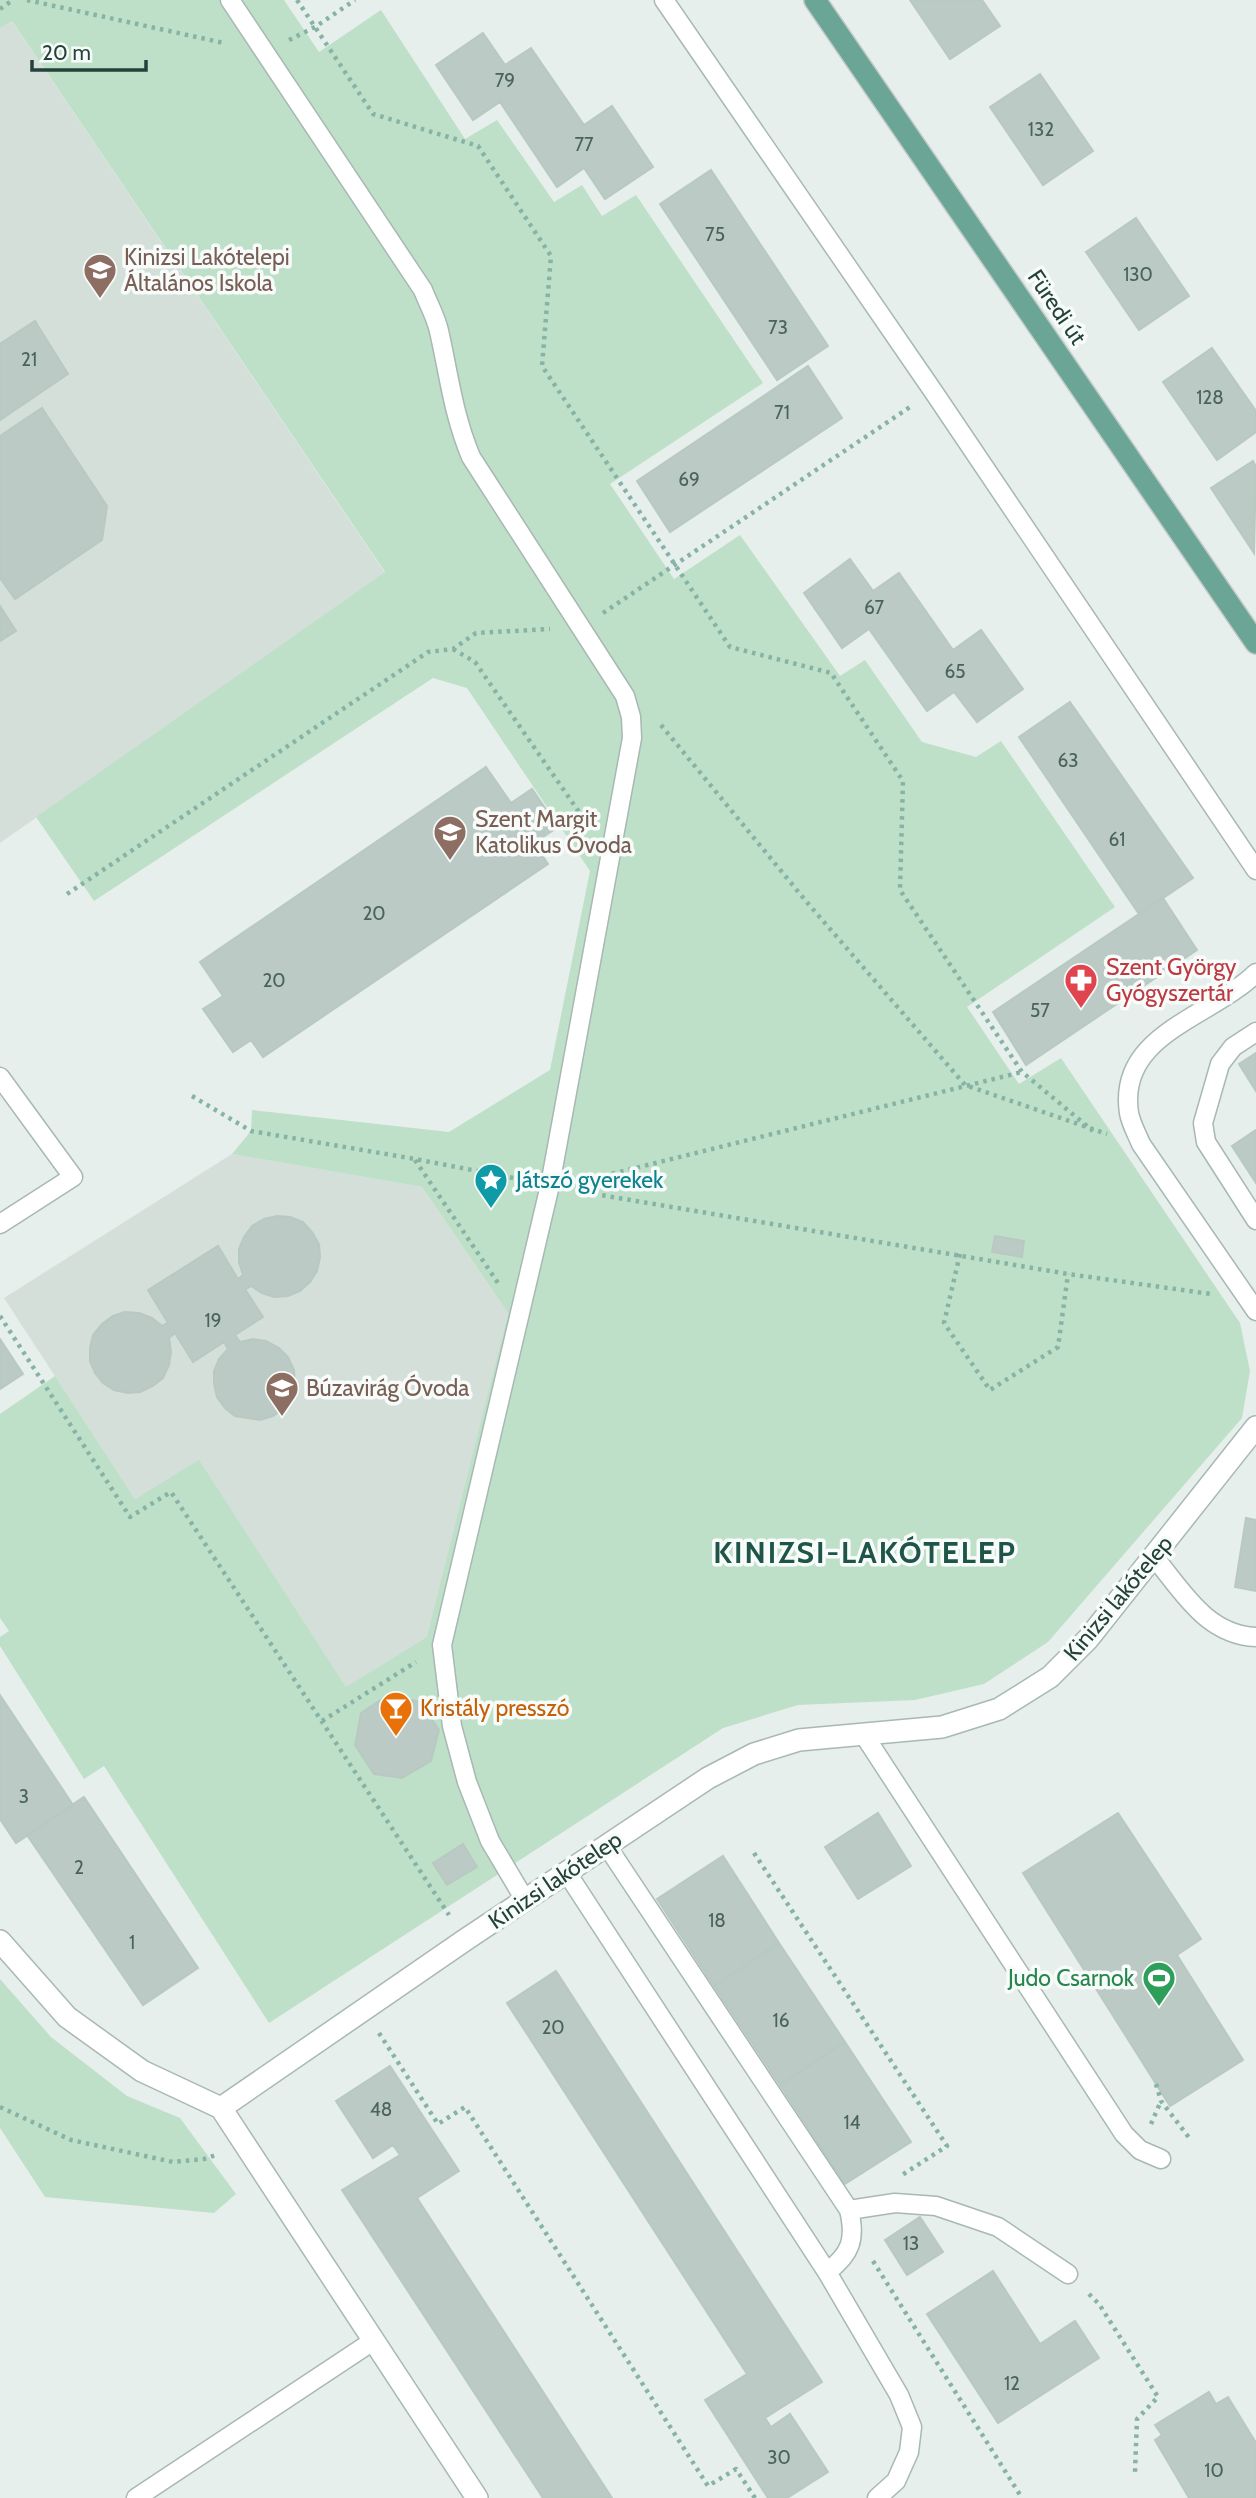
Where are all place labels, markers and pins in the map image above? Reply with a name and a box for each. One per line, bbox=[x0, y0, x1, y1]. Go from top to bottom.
place label: Kinizsi Lakótelepi Általános Iskola bbox=[124, 243, 290, 297]
school or university icon: Kinizsi Lakótelepi Általános Iskola bbox=[81, 251, 119, 300]
place label: Szent Margit Katolikus Óvoda bbox=[475, 805, 632, 859]
school or university icon: Szent Margit Katolikus Óvoda bbox=[431, 813, 469, 862]
place label: Szent György Gyógyszertár bbox=[1106, 953, 1237, 1007]
pharmacy icon: Szent György Gyógyszertár bbox=[1062, 961, 1100, 1010]
place icon: Játszó gyerekek bbox=[472, 1161, 510, 1210]
place label: Játszó gyerekek bbox=[515, 1166, 664, 1194]
school or university icon: Búzavirág Óvoda bbox=[263, 1369, 301, 1418]
place label: Búzavirág Óvoda bbox=[306, 1374, 469, 1402]
bar icon: Kristály presszó bbox=[377, 1689, 415, 1738]
place label: Kristály presszó bbox=[420, 1694, 569, 1722]
sports icon: Judo Csarnok bbox=[1140, 1959, 1178, 2008]
place label: Judo Csarnok bbox=[1007, 1964, 1135, 1992]

